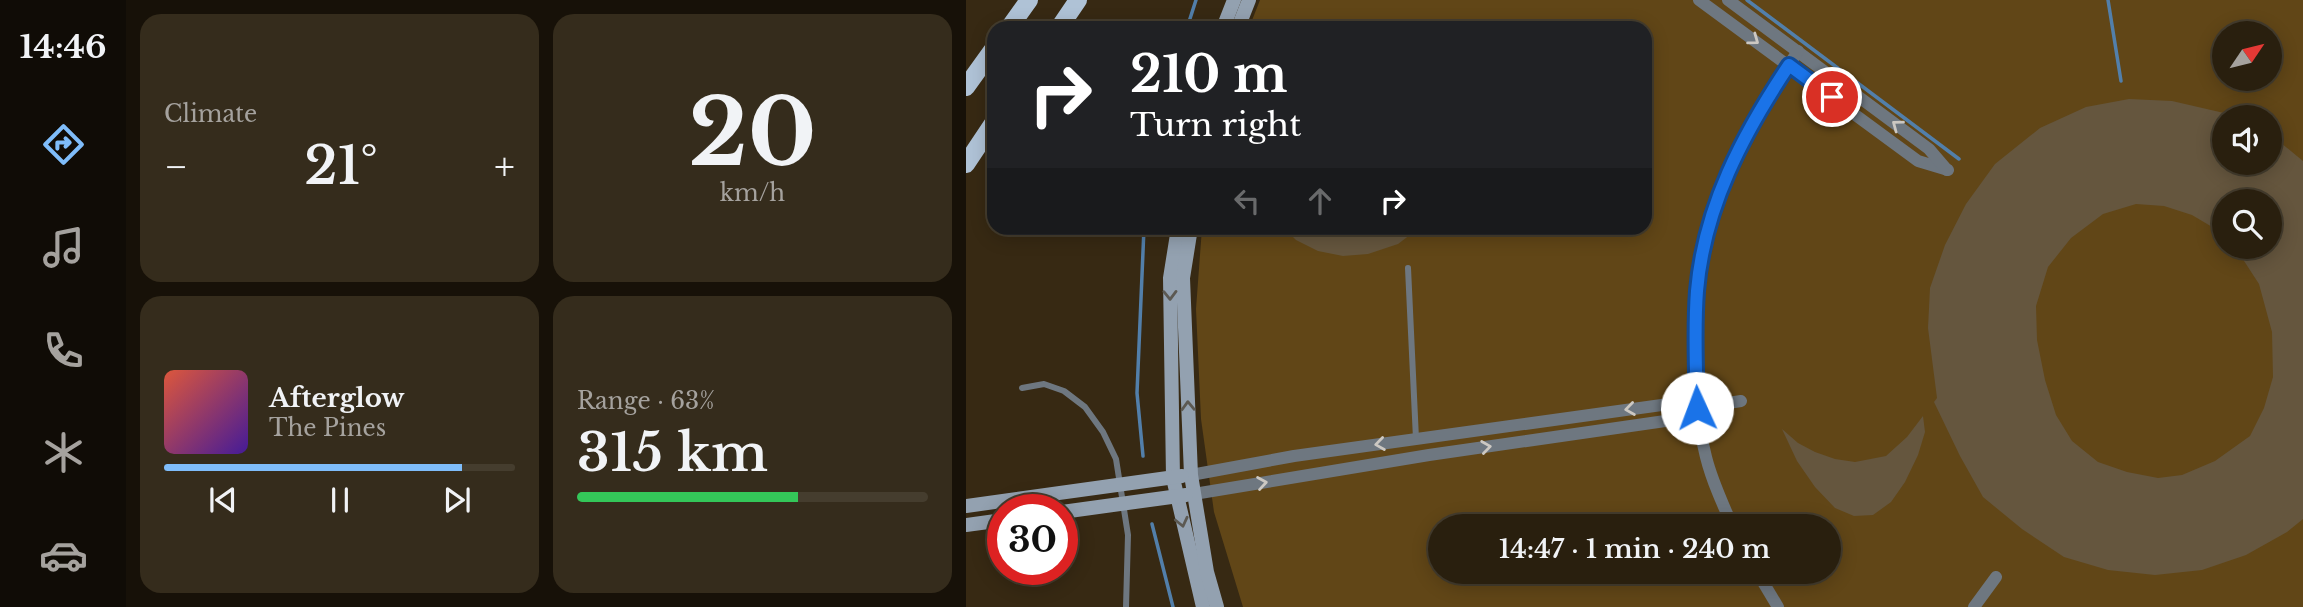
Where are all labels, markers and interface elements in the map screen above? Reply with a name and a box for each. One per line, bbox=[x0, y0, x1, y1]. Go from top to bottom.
north arrow bbox=[2212, 21, 2282, 91]
map controls bbox=[2212, 21, 2282, 259]
text: 14:46 bbox=[19, 27, 107, 67]
one-way arrow bbox=[1746, 32, 1759, 44]
text: 210 m bbox=[1130, 44, 1288, 105]
icon: right bbox=[1015, 49, 1106, 140]
pin bbox=[1802, 67, 1862, 127]
text: 20 bbox=[689, 77, 816, 190]
icon: arrive bbox=[1813, 78, 1851, 116]
text: Climate bbox=[164, 100, 257, 128]
text: Turn right bbox=[1130, 105, 1301, 145]
button: sound bbox=[2212, 105, 2282, 175]
icon: directions bbox=[39, 120, 88, 169]
one-way arrow bbox=[1892, 120, 1905, 133]
text: 21° bbox=[304, 134, 378, 198]
text: − bbox=[164, 143, 188, 190]
text: + bbox=[494, 143, 515, 190]
text: km/h bbox=[720, 179, 785, 207]
icon: left bbox=[1228, 182, 1266, 220]
icon: ahead bbox=[1301, 182, 1339, 220]
icon: right bbox=[1374, 182, 1412, 220]
button: search bbox=[2212, 189, 2282, 259]
icon: music bbox=[39, 223, 88, 272]
one-way arrow bbox=[1162, 290, 1178, 301]
icon: phone bbox=[39, 326, 88, 375]
position arrow bbox=[1660, 371, 1734, 445]
text: Afterglow bbox=[269, 382, 405, 414]
text: Range · 63% bbox=[577, 387, 715, 415]
one-way arrow bbox=[1180, 401, 1196, 411]
one-way arrow bbox=[1624, 402, 1636, 417]
text: The Pines bbox=[269, 414, 386, 442]
text: 315 km bbox=[577, 421, 768, 485]
icon: climate bbox=[39, 428, 88, 477]
one-way arrow bbox=[1375, 437, 1386, 452]
one-way arrow bbox=[1480, 440, 1492, 455]
one-way arrow bbox=[1256, 476, 1268, 491]
icon: previous bbox=[204, 481, 242, 519]
icon: pause bbox=[321, 481, 359, 519]
icon: next bbox=[438, 481, 476, 519]
speed limit sign: 30 bbox=[987, 494, 1078, 585]
one-way arrow bbox=[1174, 516, 1189, 528]
icon: car bbox=[39, 531, 88, 580]
text: 14:47 · 1 min · 240 m bbox=[1499, 533, 1770, 565]

